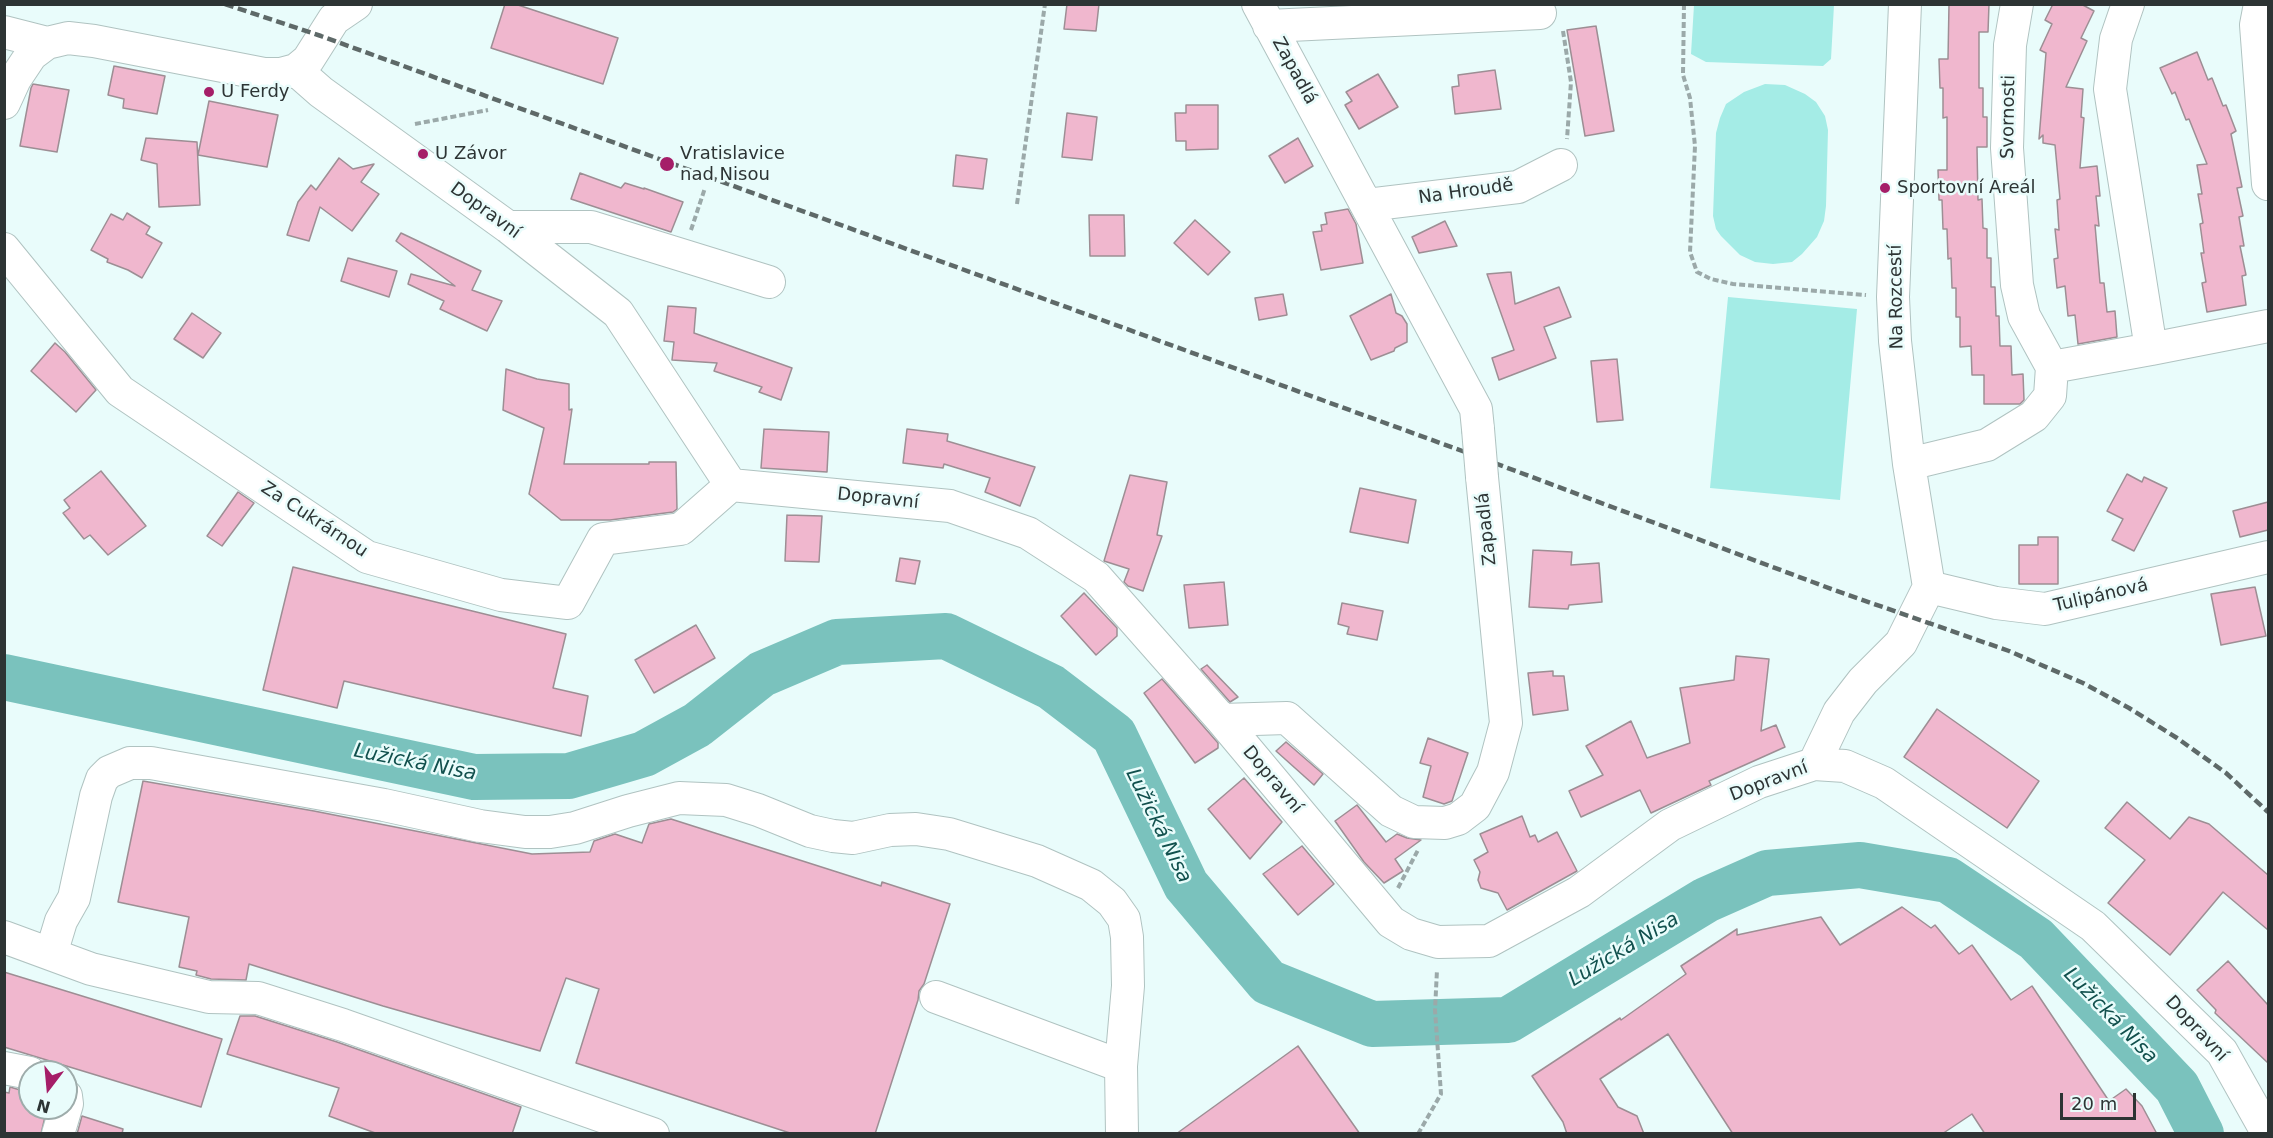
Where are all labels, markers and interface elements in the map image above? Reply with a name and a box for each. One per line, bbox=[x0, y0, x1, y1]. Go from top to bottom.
street label: Zapadlá bbox=[1267, 34, 1321, 108]
street label: Svornosti bbox=[1997, 75, 2021, 159]
place label: U Ferdy bbox=[221, 81, 290, 103]
marker: U Ferdy bbox=[202, 85, 216, 99]
place label: U Závor bbox=[435, 143, 506, 165]
place label: Vratislavice nad Nisou bbox=[680, 143, 785, 186]
marker: U Závor bbox=[416, 147, 430, 161]
marker: Vratislavice nad Nisou bbox=[658, 155, 676, 173]
street label: Na Hroudě bbox=[1417, 175, 1515, 209]
place label: Sportovní Areál bbox=[1897, 177, 2036, 199]
street label: Dopravní bbox=[446, 178, 524, 244]
marker: Sportovní Areál bbox=[1878, 181, 1892, 195]
street label: Na Rozcestí bbox=[1885, 244, 1909, 350]
street label: Za Cukrárnou bbox=[257, 477, 371, 563]
street label: Dopravní bbox=[836, 484, 920, 514]
street label: Zapadlá bbox=[1472, 491, 1502, 567]
street label: Tulipánová bbox=[2052, 575, 2150, 617]
water label: Lužická Nisa bbox=[352, 739, 478, 787]
street label: Dopravní bbox=[1237, 742, 1307, 818]
street label: Dopravní bbox=[1727, 757, 1811, 807]
water label: Lužická Nisa bbox=[1120, 765, 1196, 887]
water label: Lužická Nisa bbox=[1565, 908, 1683, 992]
water label: Lužická Nisa bbox=[2058, 963, 2162, 1069]
street label: Dopravní bbox=[2160, 992, 2232, 1066]
north arrow bbox=[18, 1060, 78, 1120]
scale bar bbox=[2063, 1081, 2140, 1119]
text: 20 m bbox=[2071, 1093, 2117, 1114]
text: N bbox=[34, 1095, 53, 1117]

